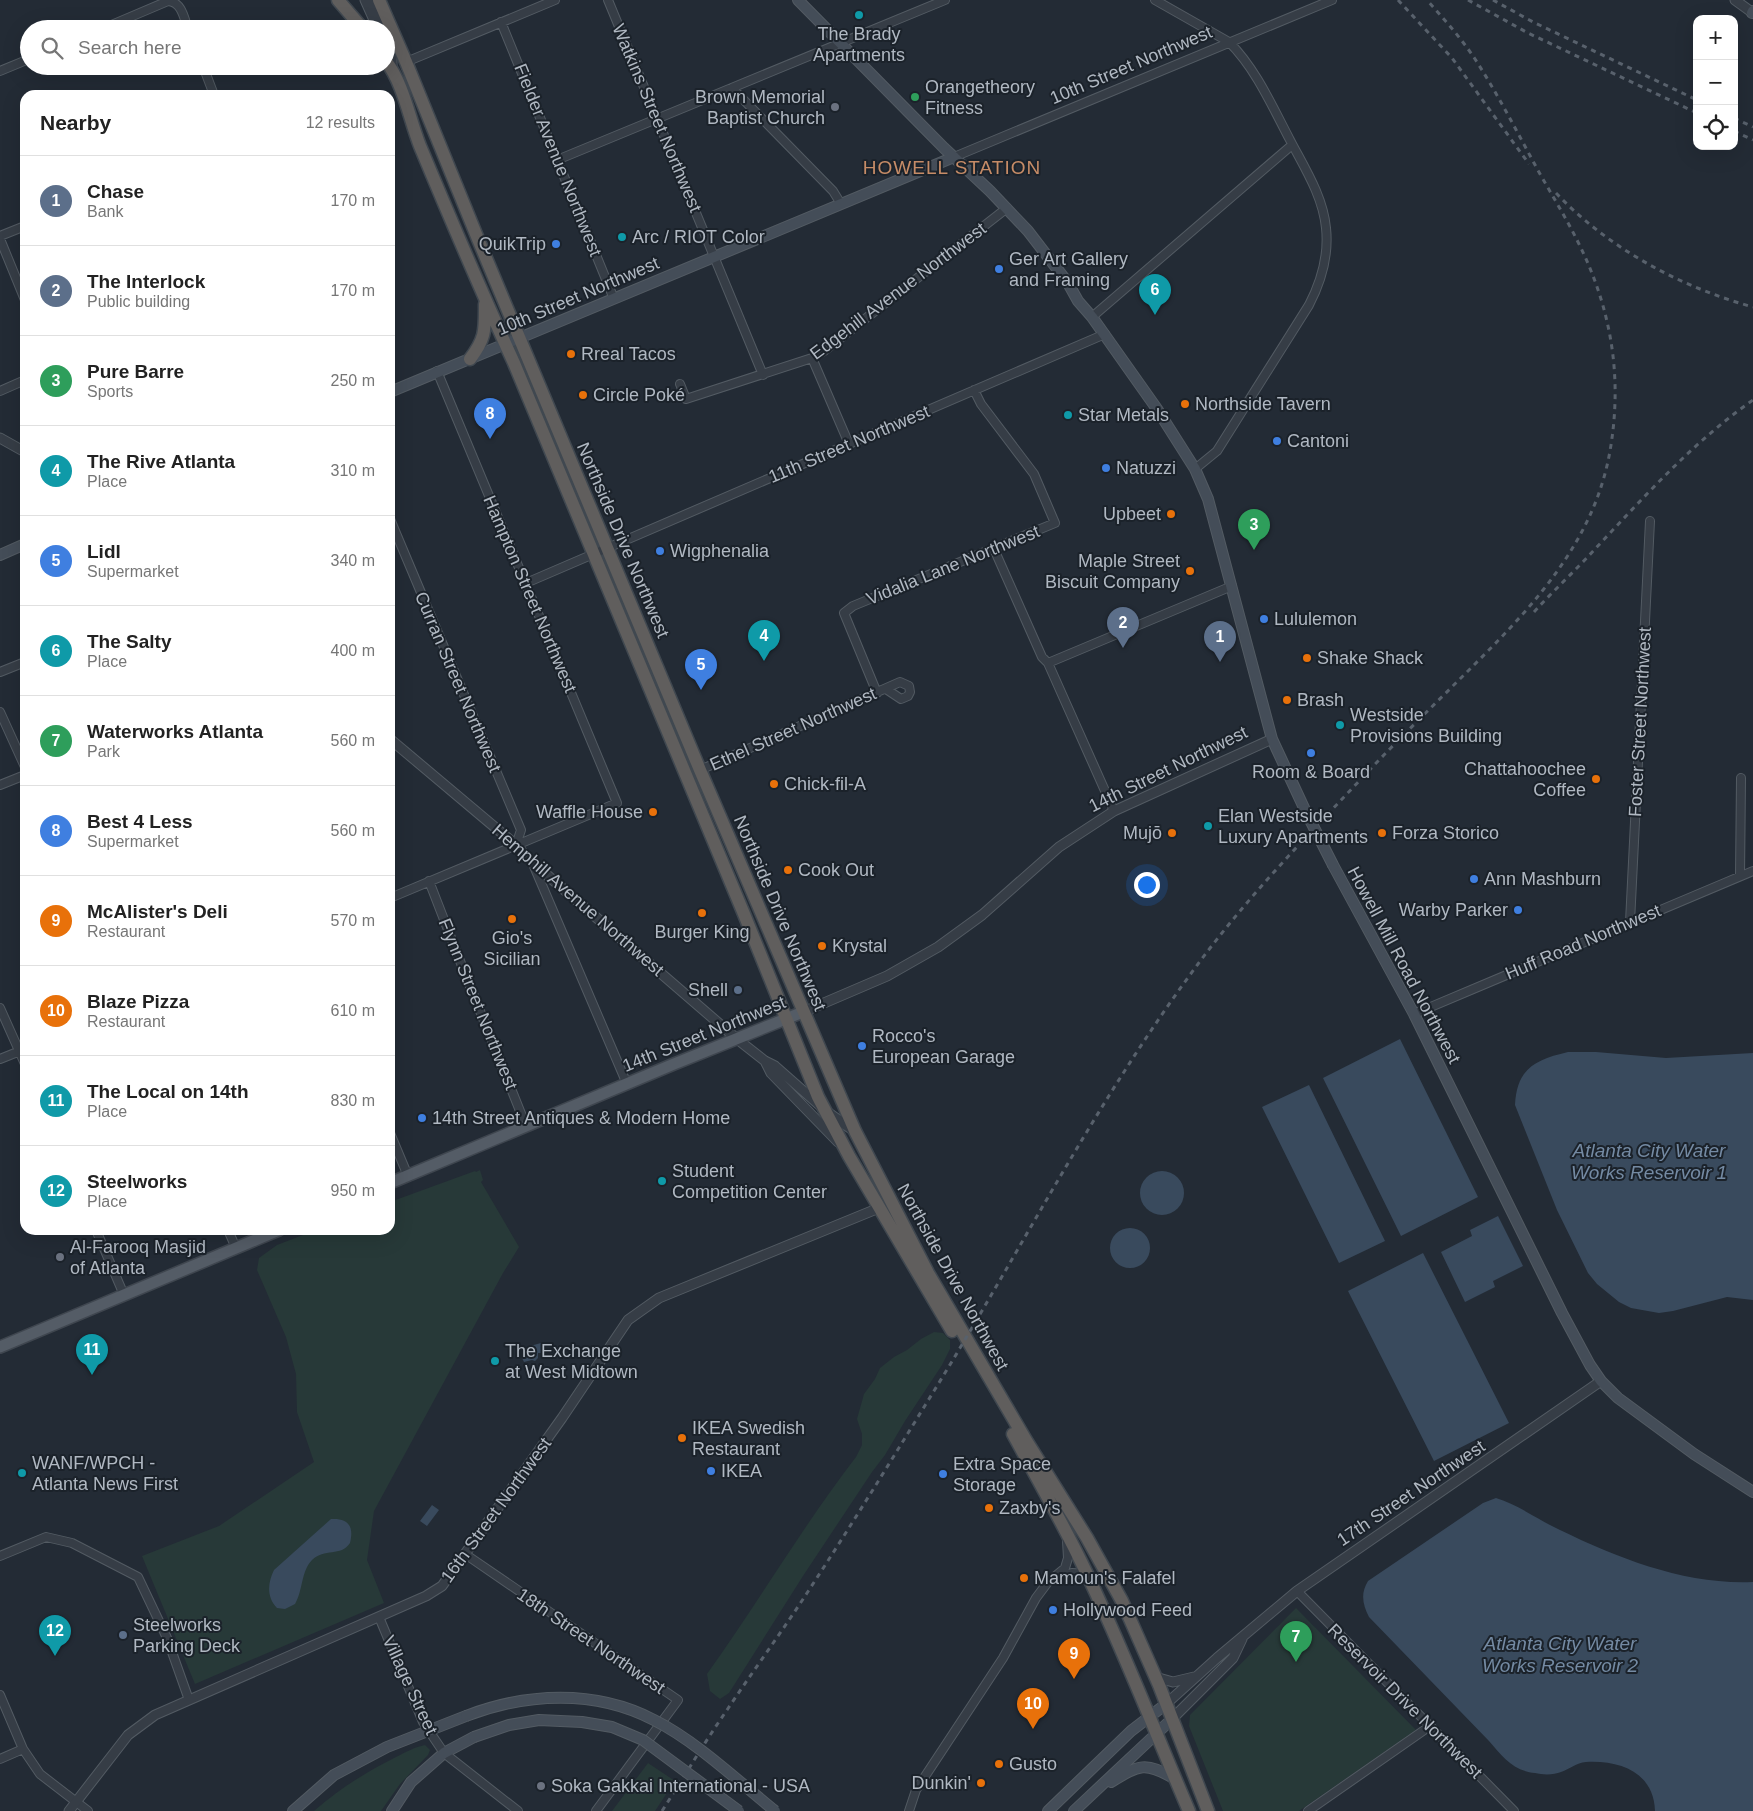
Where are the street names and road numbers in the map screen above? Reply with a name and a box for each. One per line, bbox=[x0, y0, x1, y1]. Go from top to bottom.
street label: Watkins Street Northwest bbox=[608, 21, 706, 215]
street label: 10th Street Northwest bbox=[1047, 22, 1215, 108]
street label: Fielder Avenue Northwest bbox=[510, 61, 606, 259]
street label: Edgehill Avenue Northwest bbox=[806, 218, 990, 364]
street label: 10th Street Northwest bbox=[494, 253, 662, 339]
street label: 11th Street Northwest bbox=[766, 401, 932, 487]
street label: Northside Drive Northwest bbox=[573, 439, 673, 641]
street label: Hampton Street Northwest bbox=[479, 492, 581, 696]
street label: Vidalia Lane Northwest bbox=[864, 521, 1042, 609]
street label: Curran Street Northwest bbox=[411, 589, 505, 775]
street label: Foster Street Northwest bbox=[1625, 627, 1655, 817]
street label: Ethel Street Northwest bbox=[707, 683, 879, 775]
street label: 14th Street Northwest bbox=[1085, 722, 1251, 816]
street label: Northside Drive Northwest bbox=[730, 812, 830, 1014]
street label: Hemphill Avenue Northwest bbox=[488, 820, 668, 980]
street label: Howell Mill Road Northwest bbox=[1344, 863, 1464, 1067]
street label: Huff Road Northwest bbox=[1502, 900, 1664, 984]
street label: Flynn Street Northwest bbox=[434, 915, 522, 1093]
street label: 14th Street Northwest bbox=[620, 992, 788, 1076]
street label: Northside Drive Northwest bbox=[893, 1180, 1013, 1374]
street label: 16th Street Northwest bbox=[437, 1434, 555, 1586]
street label: 17th Street Northwest bbox=[1333, 1436, 1489, 1550]
street label: 18th Street Northwest bbox=[513, 1584, 669, 1698]
street label: Reservoir Drive Northwest bbox=[1324, 1620, 1486, 1782]
street label: Village Street bbox=[378, 1632, 442, 1738]

